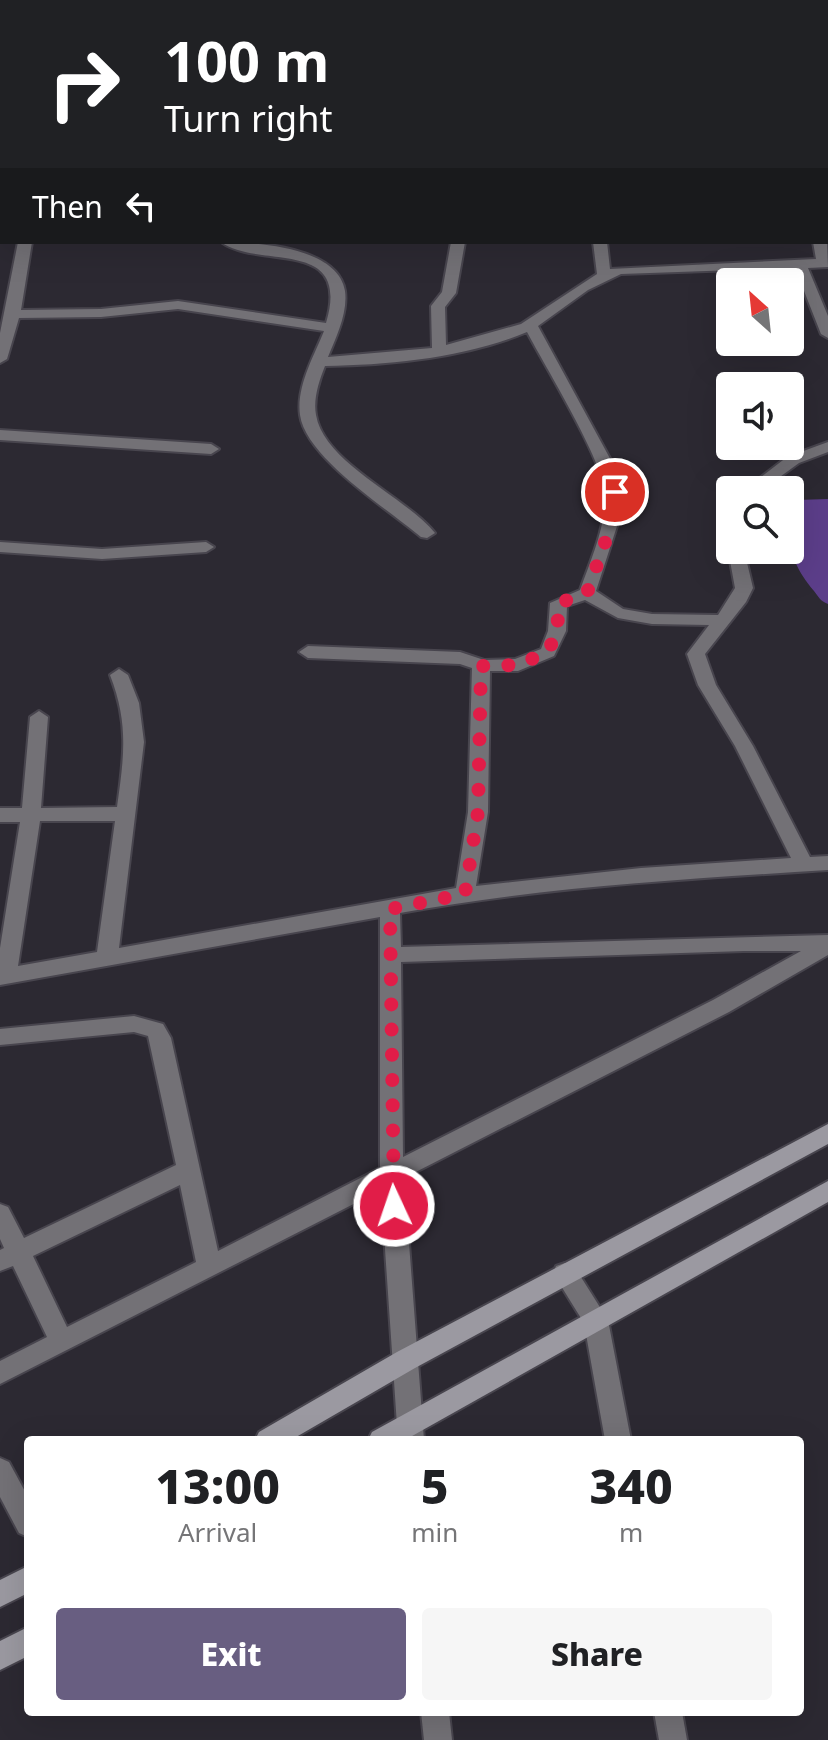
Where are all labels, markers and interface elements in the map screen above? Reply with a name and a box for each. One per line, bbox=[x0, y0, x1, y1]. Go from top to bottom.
text: 100 m bbox=[164, 22, 329, 98]
icon: right bbox=[32, 32, 136, 136]
text: Turn right bbox=[164, 94, 332, 143]
icon: left bbox=[119, 184, 163, 228]
text: Then bbox=[32, 186, 103, 227]
north arrow bbox=[716, 268, 804, 356]
map controls bbox=[716, 268, 804, 564]
button: sound bbox=[716, 372, 804, 460]
pin bbox=[581, 458, 649, 526]
icon: arrive bbox=[593, 470, 637, 514]
button: search bbox=[716, 476, 804, 564]
position arrow bbox=[352, 1164, 436, 1248]
text: 13:00 bbox=[155, 1453, 280, 1518]
text: 5 bbox=[421, 1453, 449, 1518]
text: 340 bbox=[590, 1453, 673, 1518]
text: Arrival bbox=[178, 1514, 257, 1550]
text: min bbox=[411, 1514, 458, 1550]
text: m bbox=[619, 1514, 643, 1550]
button: Exit bbox=[56, 1608, 406, 1700]
button: Share bbox=[422, 1608, 772, 1700]

